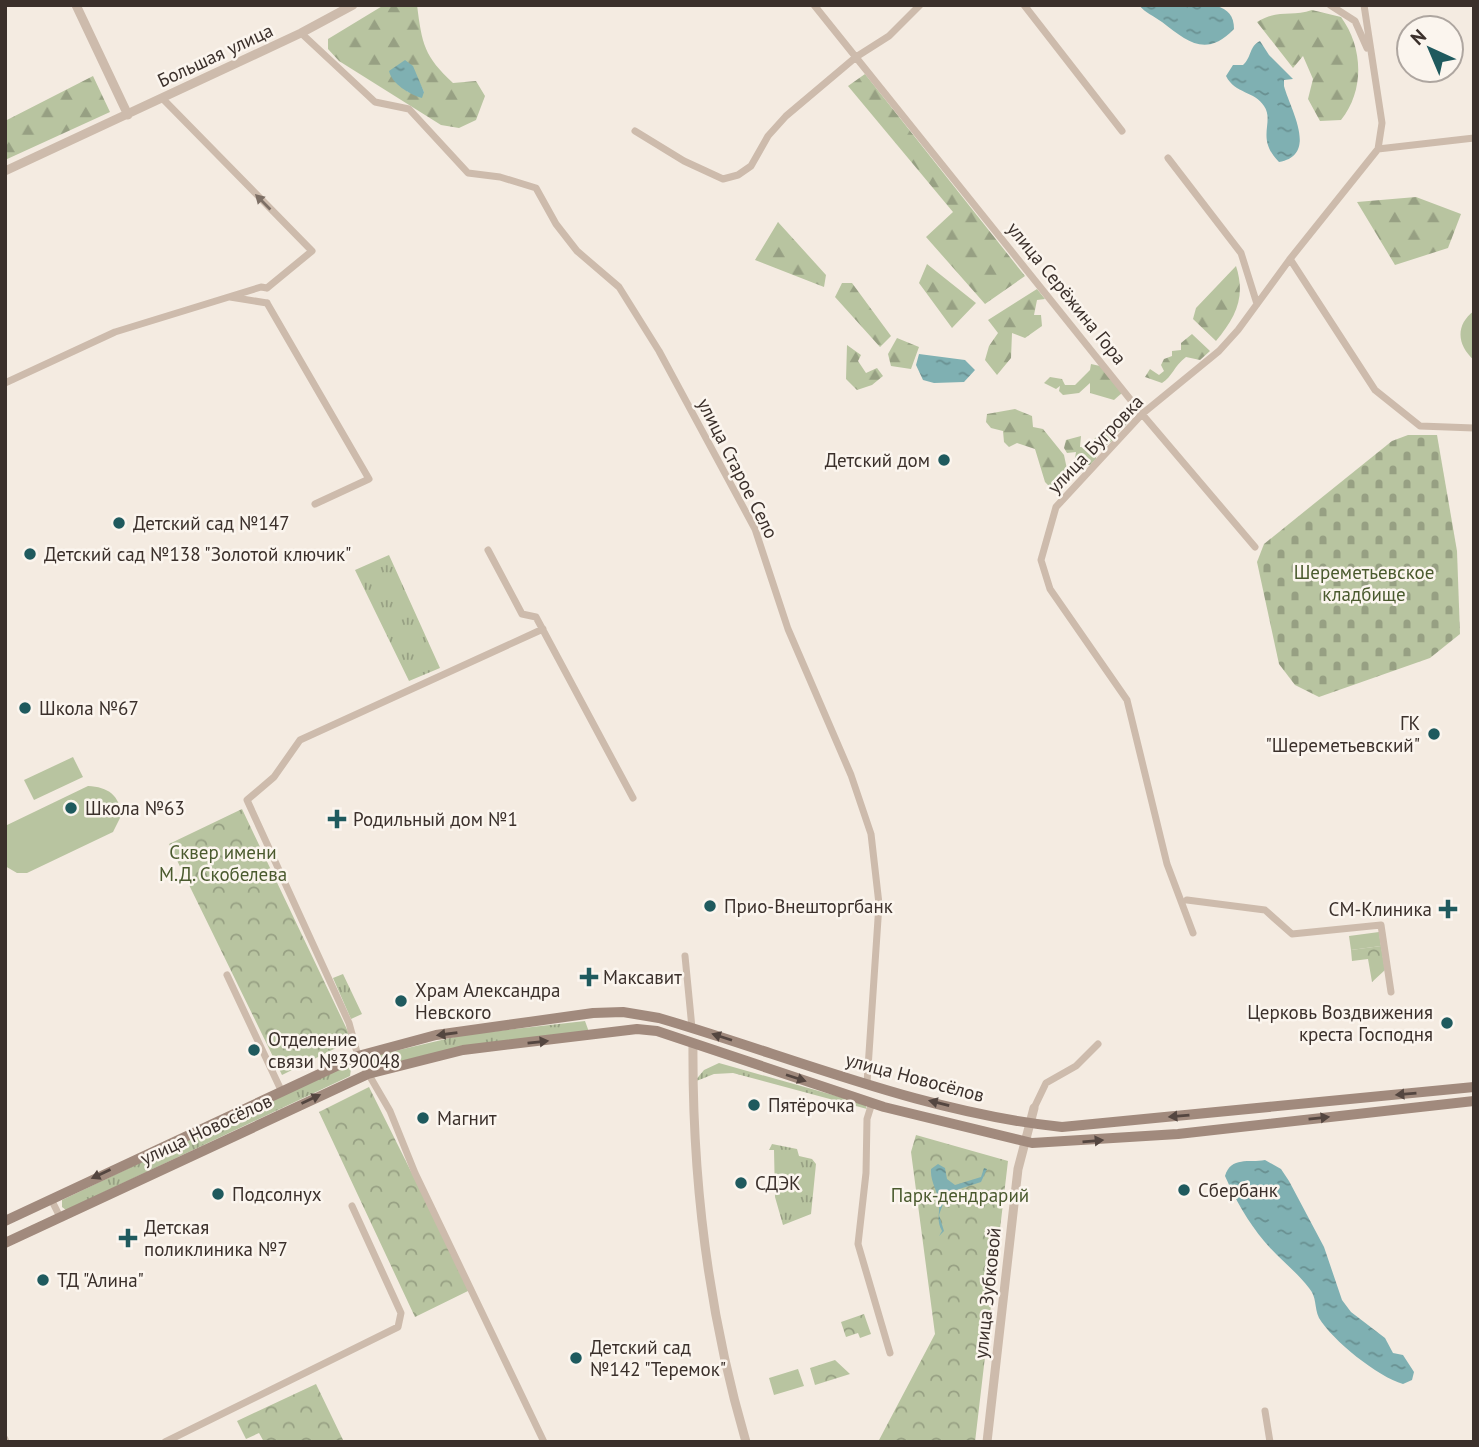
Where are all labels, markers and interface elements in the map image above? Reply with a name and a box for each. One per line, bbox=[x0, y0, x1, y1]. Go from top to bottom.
north arrow bbox=[1395, 14, 1465, 84]
street label: Большая улица bbox=[153, 18, 277, 92]
text: N bbox=[1405, 24, 1431, 50]
one-way arrow bbox=[255, 194, 272, 211]
street label: улица Серёжина Гора bbox=[1002, 217, 1132, 369]
street label: улица Бугровка bbox=[1042, 390, 1148, 498]
street label: улица Старое Село bbox=[692, 394, 784, 542]
place label: Детский дом bbox=[825, 448, 930, 472]
marker: Детский дом bbox=[936, 452, 952, 468]
place label: Детский сад №147 bbox=[133, 511, 290, 535]
marker: Детский сад №147 bbox=[111, 515, 127, 531]
place label: Детский сад №138 "Золотой ключик" bbox=[44, 542, 351, 566]
marker: Детский сад №138 "Золотой ключик" bbox=[22, 546, 38, 562]
park label: Шереметьевское кладбище bbox=[1294, 560, 1434, 606]
place label: Школа №67 bbox=[39, 696, 139, 720]
marker: Школа №67 bbox=[17, 700, 33, 716]
place label: ГК "Шереметьевский" bbox=[1265, 711, 1420, 757]
marker: ГК "Шереметьевский" bbox=[1426, 726, 1442, 742]
place label: Школа №63 bbox=[85, 796, 185, 820]
marker: Школа №63 bbox=[63, 800, 79, 816]
place label: Родильный дом №1 bbox=[353, 807, 518, 831]
marker: Родильный дом №1 bbox=[327, 809, 347, 829]
park label: Сквер имени М.Д. Скобелева bbox=[159, 840, 287, 886]
place label: Прио-Внешторгбанк bbox=[724, 894, 893, 918]
place label: СМ-Клиника bbox=[1329, 897, 1432, 921]
marker: Прио-Внешторгбанк bbox=[702, 898, 718, 914]
marker: СМ-Клиника bbox=[1438, 899, 1458, 919]
place label: Максавит bbox=[603, 965, 682, 989]
marker: Максавит bbox=[581, 969, 597, 985]
place label: Храм Александра Невского bbox=[415, 978, 560, 1024]
marker: Храм Александра Невского bbox=[393, 993, 409, 1009]
place label: Церковь Воздвижения креста Господня bbox=[1247, 1000, 1433, 1046]
marker: Церковь Воздвижения креста Господня bbox=[1439, 1015, 1455, 1031]
place label: Отделение связи №390048 bbox=[268, 1027, 400, 1073]
one-way arrow bbox=[436, 1029, 458, 1040]
one-way arrow bbox=[711, 1031, 732, 1042]
one-way arrow bbox=[527, 1037, 549, 1048]
marker: Отделение связи №390048 bbox=[246, 1042, 262, 1058]
street label: улица Новосёлов bbox=[843, 1047, 987, 1107]
one-way arrow bbox=[785, 1073, 806, 1084]
street label: улица Новосёлов bbox=[136, 1088, 276, 1170]
one-way arrow bbox=[1395, 1089, 1417, 1100]
one-way arrow bbox=[301, 1093, 321, 1105]
place label: Пятёрочка bbox=[768, 1093, 855, 1117]
marker: Пятёрочка bbox=[746, 1097, 762, 1113]
one-way arrow bbox=[928, 1098, 950, 1109]
place label: Магнит bbox=[437, 1106, 497, 1130]
marker: Магнит bbox=[415, 1110, 431, 1126]
one-way arrow bbox=[1168, 1111, 1190, 1122]
one-way arrow bbox=[1308, 1112, 1330, 1123]
one-way arrow bbox=[1082, 1135, 1104, 1146]
one-way arrow bbox=[91, 1169, 111, 1180]
place label: СДЭК bbox=[755, 1171, 801, 1195]
marker: СДЭК bbox=[733, 1175, 749, 1191]
place label: Сбербанк bbox=[1198, 1178, 1278, 1202]
place label: Подсолнух bbox=[232, 1182, 322, 1206]
marker: Сбербанк bbox=[1176, 1182, 1192, 1198]
park label: Парк-дендрарий bbox=[891, 1183, 1029, 1207]
marker: Подсолнух bbox=[210, 1186, 226, 1202]
place label: Детская поликлиника №7 bbox=[144, 1215, 288, 1261]
street label: улица Зубковой bbox=[968, 1226, 1006, 1360]
marker: Детская поликлиника №7 bbox=[118, 1228, 138, 1248]
place label: ТД "Алина" bbox=[57, 1268, 144, 1292]
marker: ТД "Алина" bbox=[35, 1272, 51, 1288]
place label: Детский сад №142 "Теремок" bbox=[590, 1335, 726, 1381]
marker: Детский сад №142 "Теремок" bbox=[568, 1350, 584, 1366]

